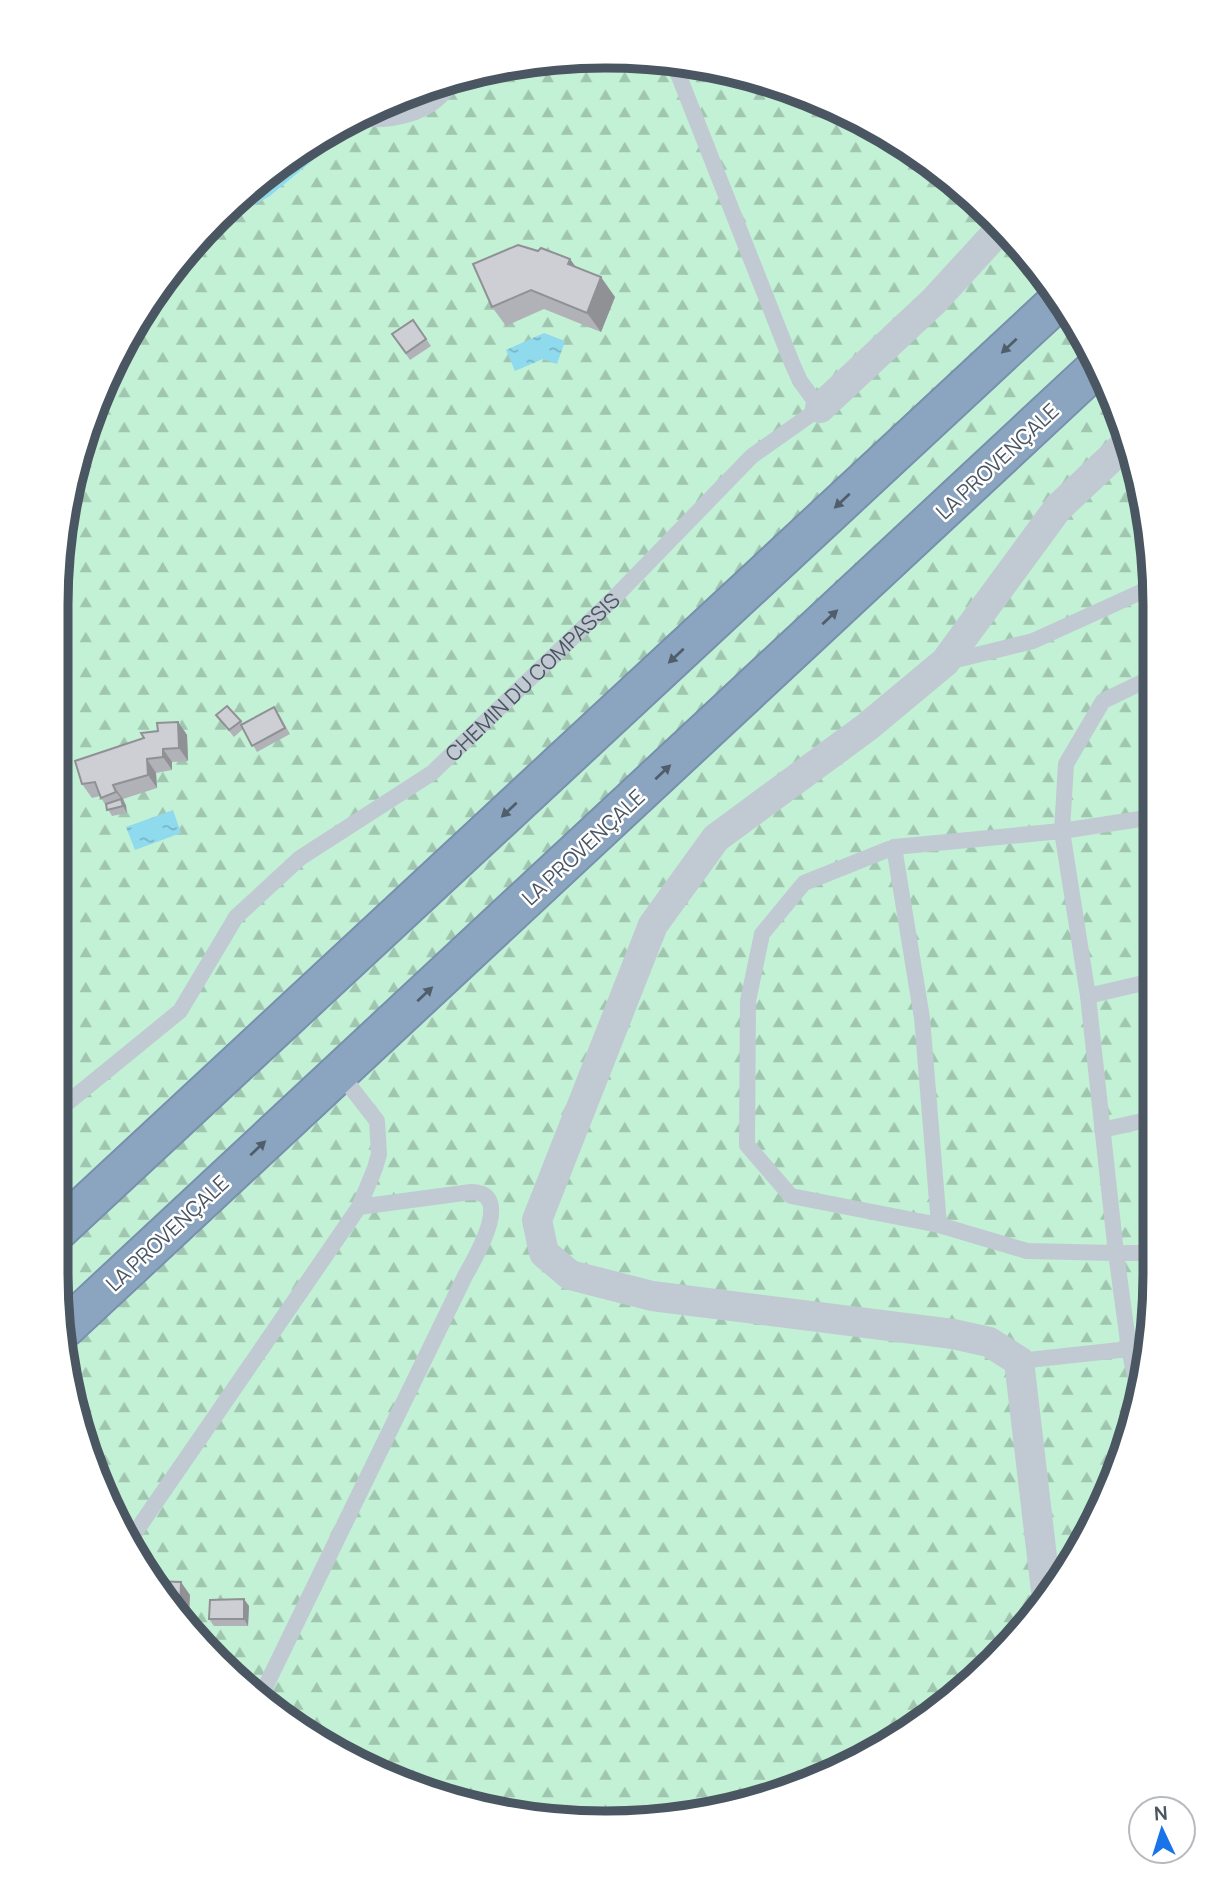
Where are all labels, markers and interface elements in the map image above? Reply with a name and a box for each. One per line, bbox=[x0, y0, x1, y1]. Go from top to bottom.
one-way arrow bbox=[1000, 338, 1018, 354]
street label: LA PROVENÇALE bbox=[930, 397, 1064, 525]
one-way arrow bbox=[834, 492, 851, 508]
street label: CHEMIN DU COMPASSIS bbox=[439, 586, 625, 767]
one-way arrow bbox=[821, 609, 838, 625]
one-way arrow bbox=[668, 647, 685, 663]
one-way arrow bbox=[655, 763, 672, 780]
street label: LA PROVENÇALE bbox=[516, 783, 650, 911]
one-way arrow bbox=[501, 802, 518, 818]
one-way arrow bbox=[416, 986, 433, 1002]
one-way arrow bbox=[249, 1140, 267, 1156]
street label: LA PROVENÇALE bbox=[100, 1169, 234, 1297]
north arrow bbox=[1127, 1795, 1197, 1865]
text: N bbox=[1153, 1800, 1169, 1826]

